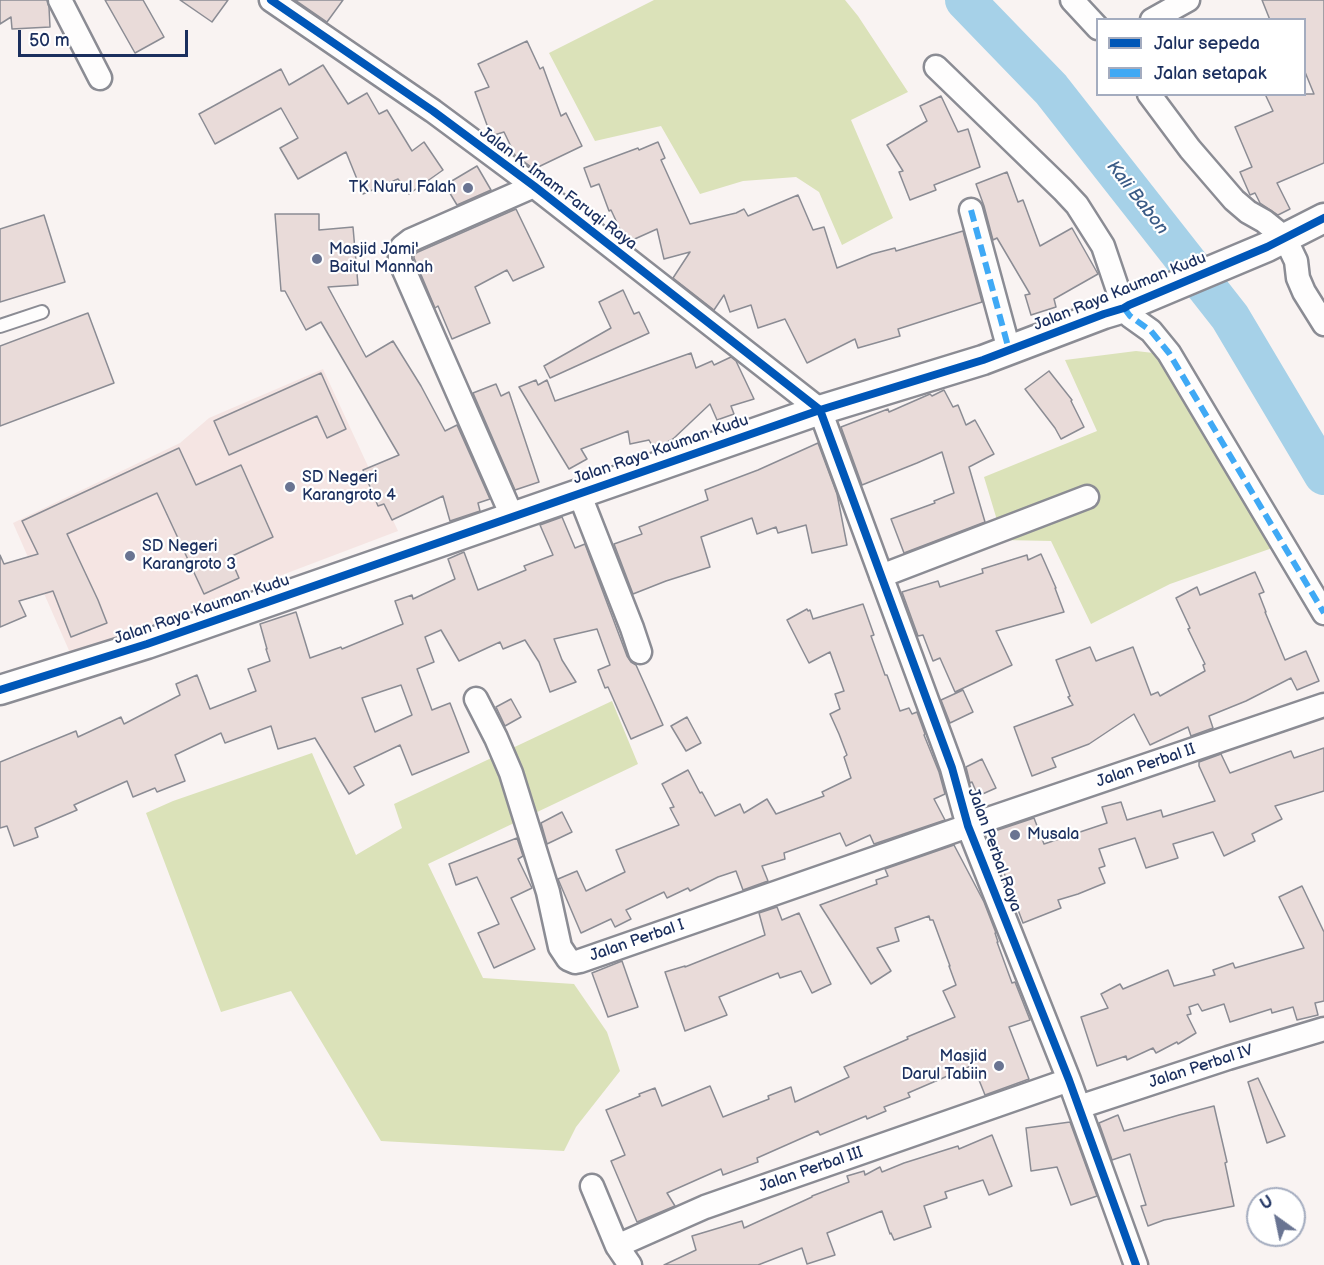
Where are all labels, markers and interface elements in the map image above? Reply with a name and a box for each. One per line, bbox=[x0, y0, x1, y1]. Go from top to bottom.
scale bar bbox=[21, 18, 190, 56]
legend bbox=[1096, 18, 1306, 96]
text: 50 m bbox=[29, 30, 70, 51]
text: Jalur sepeda bbox=[1154, 33, 1260, 54]
text: Jalan setapak bbox=[1154, 63, 1267, 84]
street label: Jalan K. Imam Faruqi Raya bbox=[475, 124, 641, 254]
water label: Kali Babon bbox=[1101, 157, 1173, 239]
place label: TK Nurul Falah bbox=[349, 178, 456, 198]
marker: TK Nurul Falah bbox=[461, 181, 475, 195]
place label: Masjid Jami' Baitul Mannah bbox=[329, 240, 433, 278]
street label: Jalan Raya Kauman Kudu bbox=[1031, 249, 1209, 335]
marker: Masjid Jami' Baitul Mannah bbox=[310, 252, 324, 266]
street label: Jalan Raya Kauman Kudu bbox=[571, 411, 751, 489]
place label: SD Negeri Karangroto 4 bbox=[302, 468, 396, 506]
marker: SD Negeri Karangroto 4 bbox=[283, 480, 297, 494]
place label: SD Negeri Karangroto 3 bbox=[142, 537, 236, 575]
marker: SD Negeri Karangroto 3 bbox=[123, 549, 137, 563]
street label: Jalan Raya Kauman Kudu bbox=[112, 571, 292, 649]
street label: Jalan Perbal II bbox=[1094, 740, 1198, 792]
street label: Jalan Perbal Raya bbox=[963, 786, 1025, 914]
place label: Musala bbox=[1027, 825, 1079, 845]
marker: Musala bbox=[1008, 828, 1022, 842]
street label: Jalan Perbal I bbox=[587, 916, 687, 966]
street label: Jalan Perbal IV bbox=[1146, 1041, 1256, 1093]
place label: Masjid Darul Tabiin bbox=[901, 1047, 987, 1085]
marker: Masjid Darul Tabiin bbox=[992, 1059, 1006, 1073]
street label: Jalan Perbal III bbox=[757, 1143, 865, 1197]
north arrow bbox=[1246, 1187, 1306, 1247]
text: U bbox=[1257, 1192, 1277, 1214]

